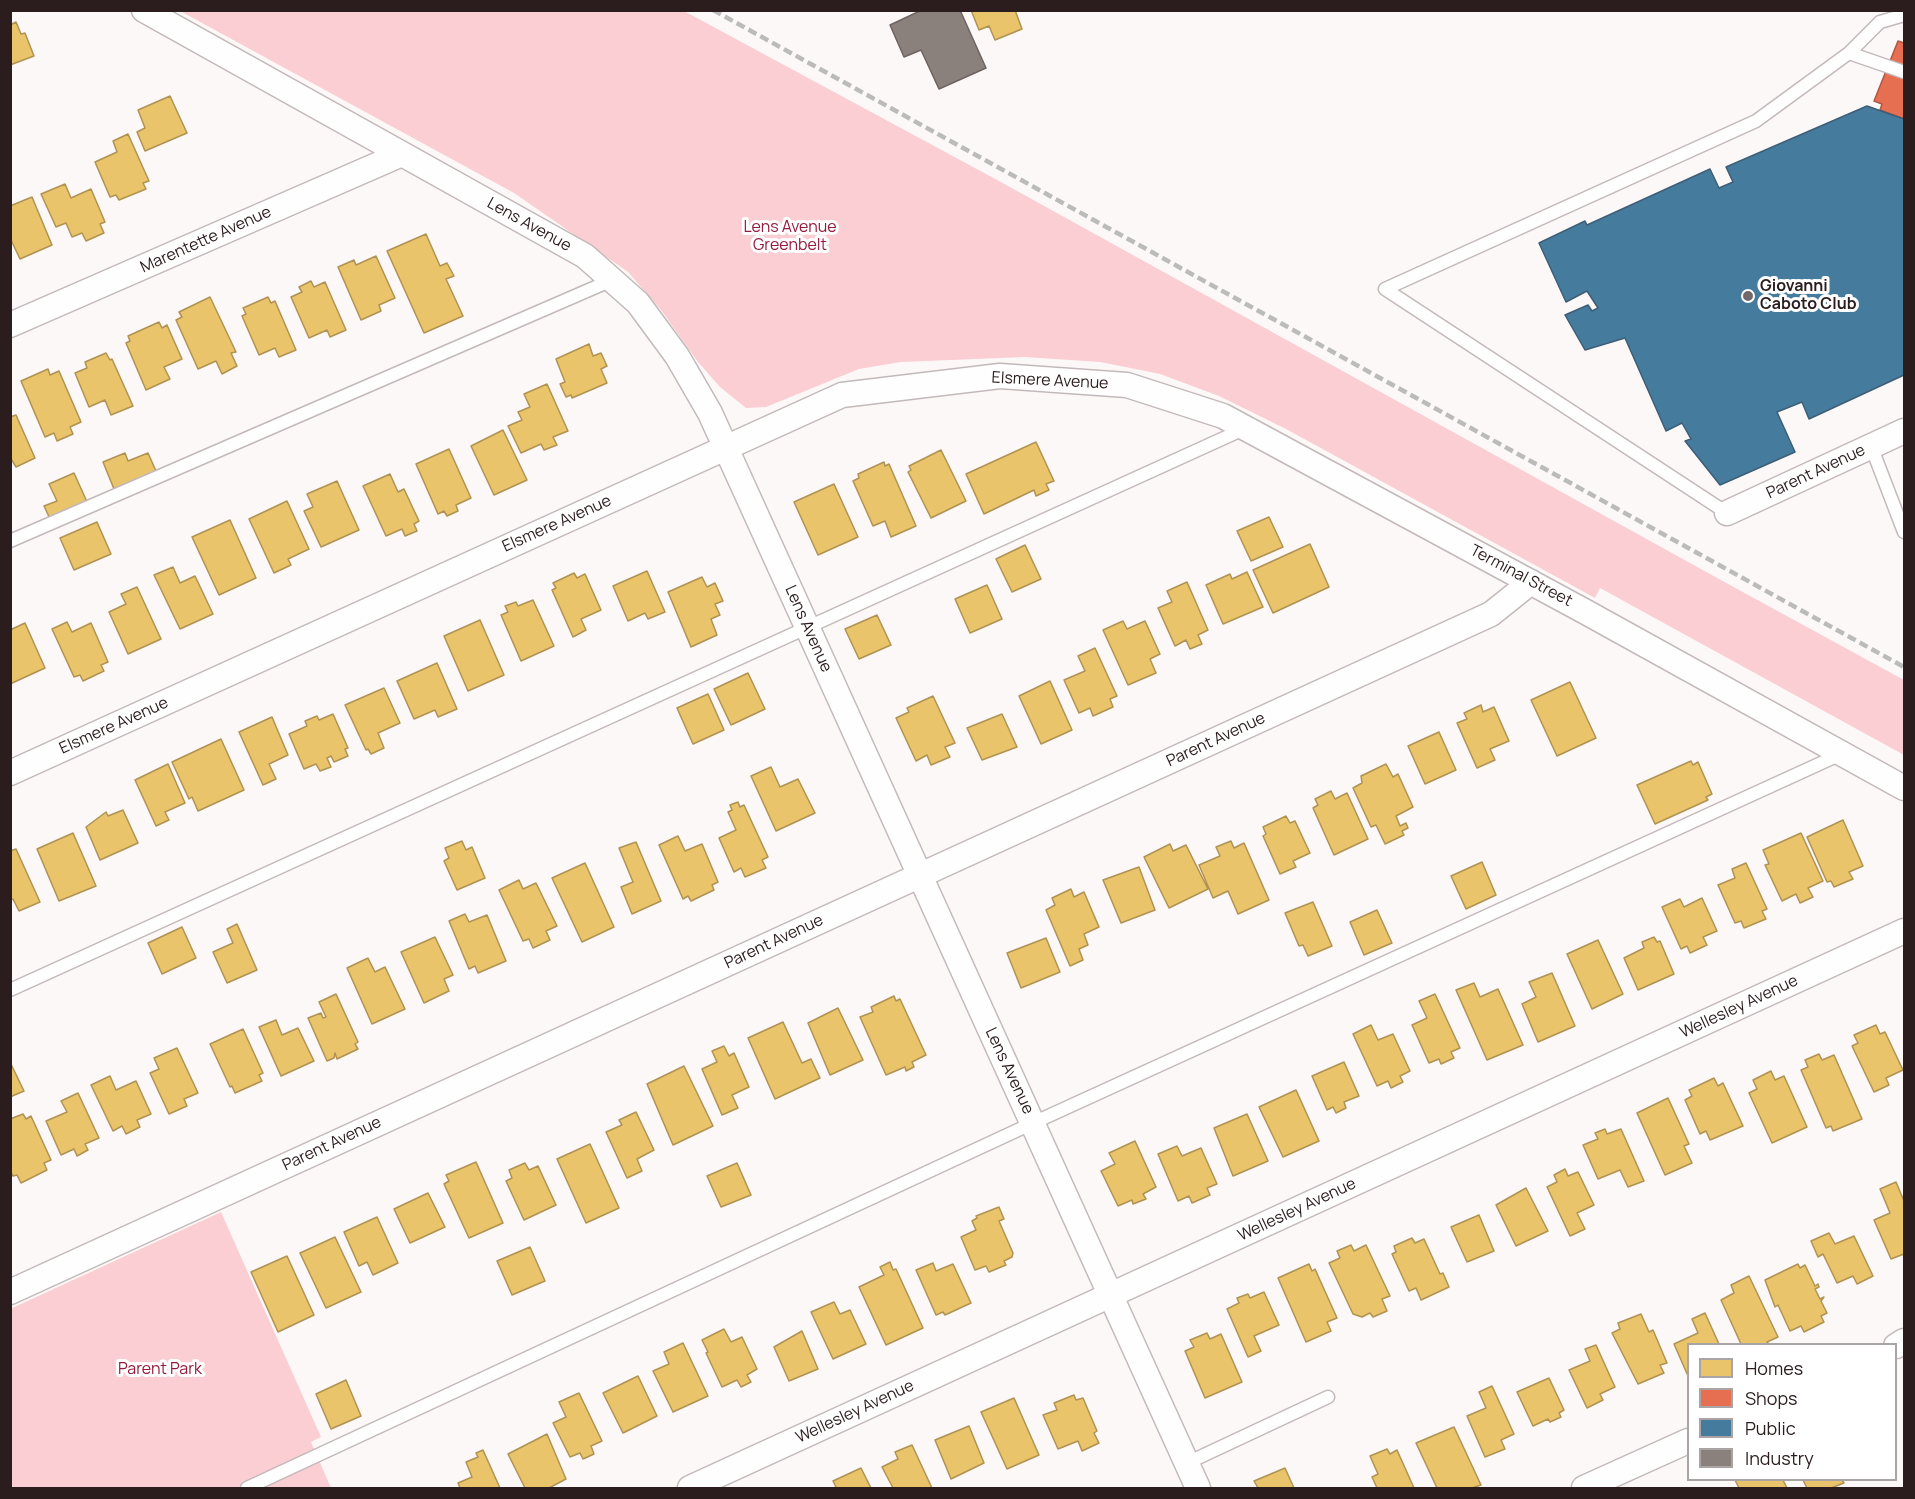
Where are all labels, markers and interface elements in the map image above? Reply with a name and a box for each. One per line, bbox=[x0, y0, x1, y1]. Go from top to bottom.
street label: Lens Avenue bbox=[484, 194, 574, 256]
street label: Marentette Avenue bbox=[138, 203, 274, 277]
park label: Lens Avenue Greenbelt bbox=[743, 218, 837, 256]
place label: Giovanni Caboto Club bbox=[1760, 277, 1857, 315]
marker: Giovanni Caboto Club bbox=[1741, 289, 1755, 303]
street label: Elsmere Avenue bbox=[991, 368, 1109, 394]
street label: Parent Avenue bbox=[1764, 441, 1868, 503]
street label: Elsmere Avenue bbox=[500, 491, 614, 557]
street label: Terminal Street bbox=[1467, 541, 1575, 611]
street label: Lens Avenue bbox=[780, 583, 836, 675]
street label: Elsmere Avenue bbox=[57, 693, 171, 759]
street label: Parent Avenue bbox=[1164, 709, 1268, 771]
street label: Parent Avenue bbox=[722, 911, 826, 973]
street label: Wellesley Avenue bbox=[1677, 971, 1801, 1043]
street label: Lens Avenue bbox=[981, 1025, 1037, 1117]
street label: Parent Avenue bbox=[280, 1113, 384, 1175]
street label: Wellesley Avenue bbox=[1235, 1174, 1359, 1246]
legend bbox=[1687, 1343, 1897, 1481]
text: Homes bbox=[1745, 1356, 1803, 1380]
park label: Parent Park bbox=[118, 1360, 202, 1380]
street label: Wellesley Avenue bbox=[793, 1376, 917, 1448]
text: Shops bbox=[1745, 1386, 1797, 1410]
text: Public bbox=[1745, 1416, 1796, 1440]
text: Industry bbox=[1745, 1446, 1814, 1470]

